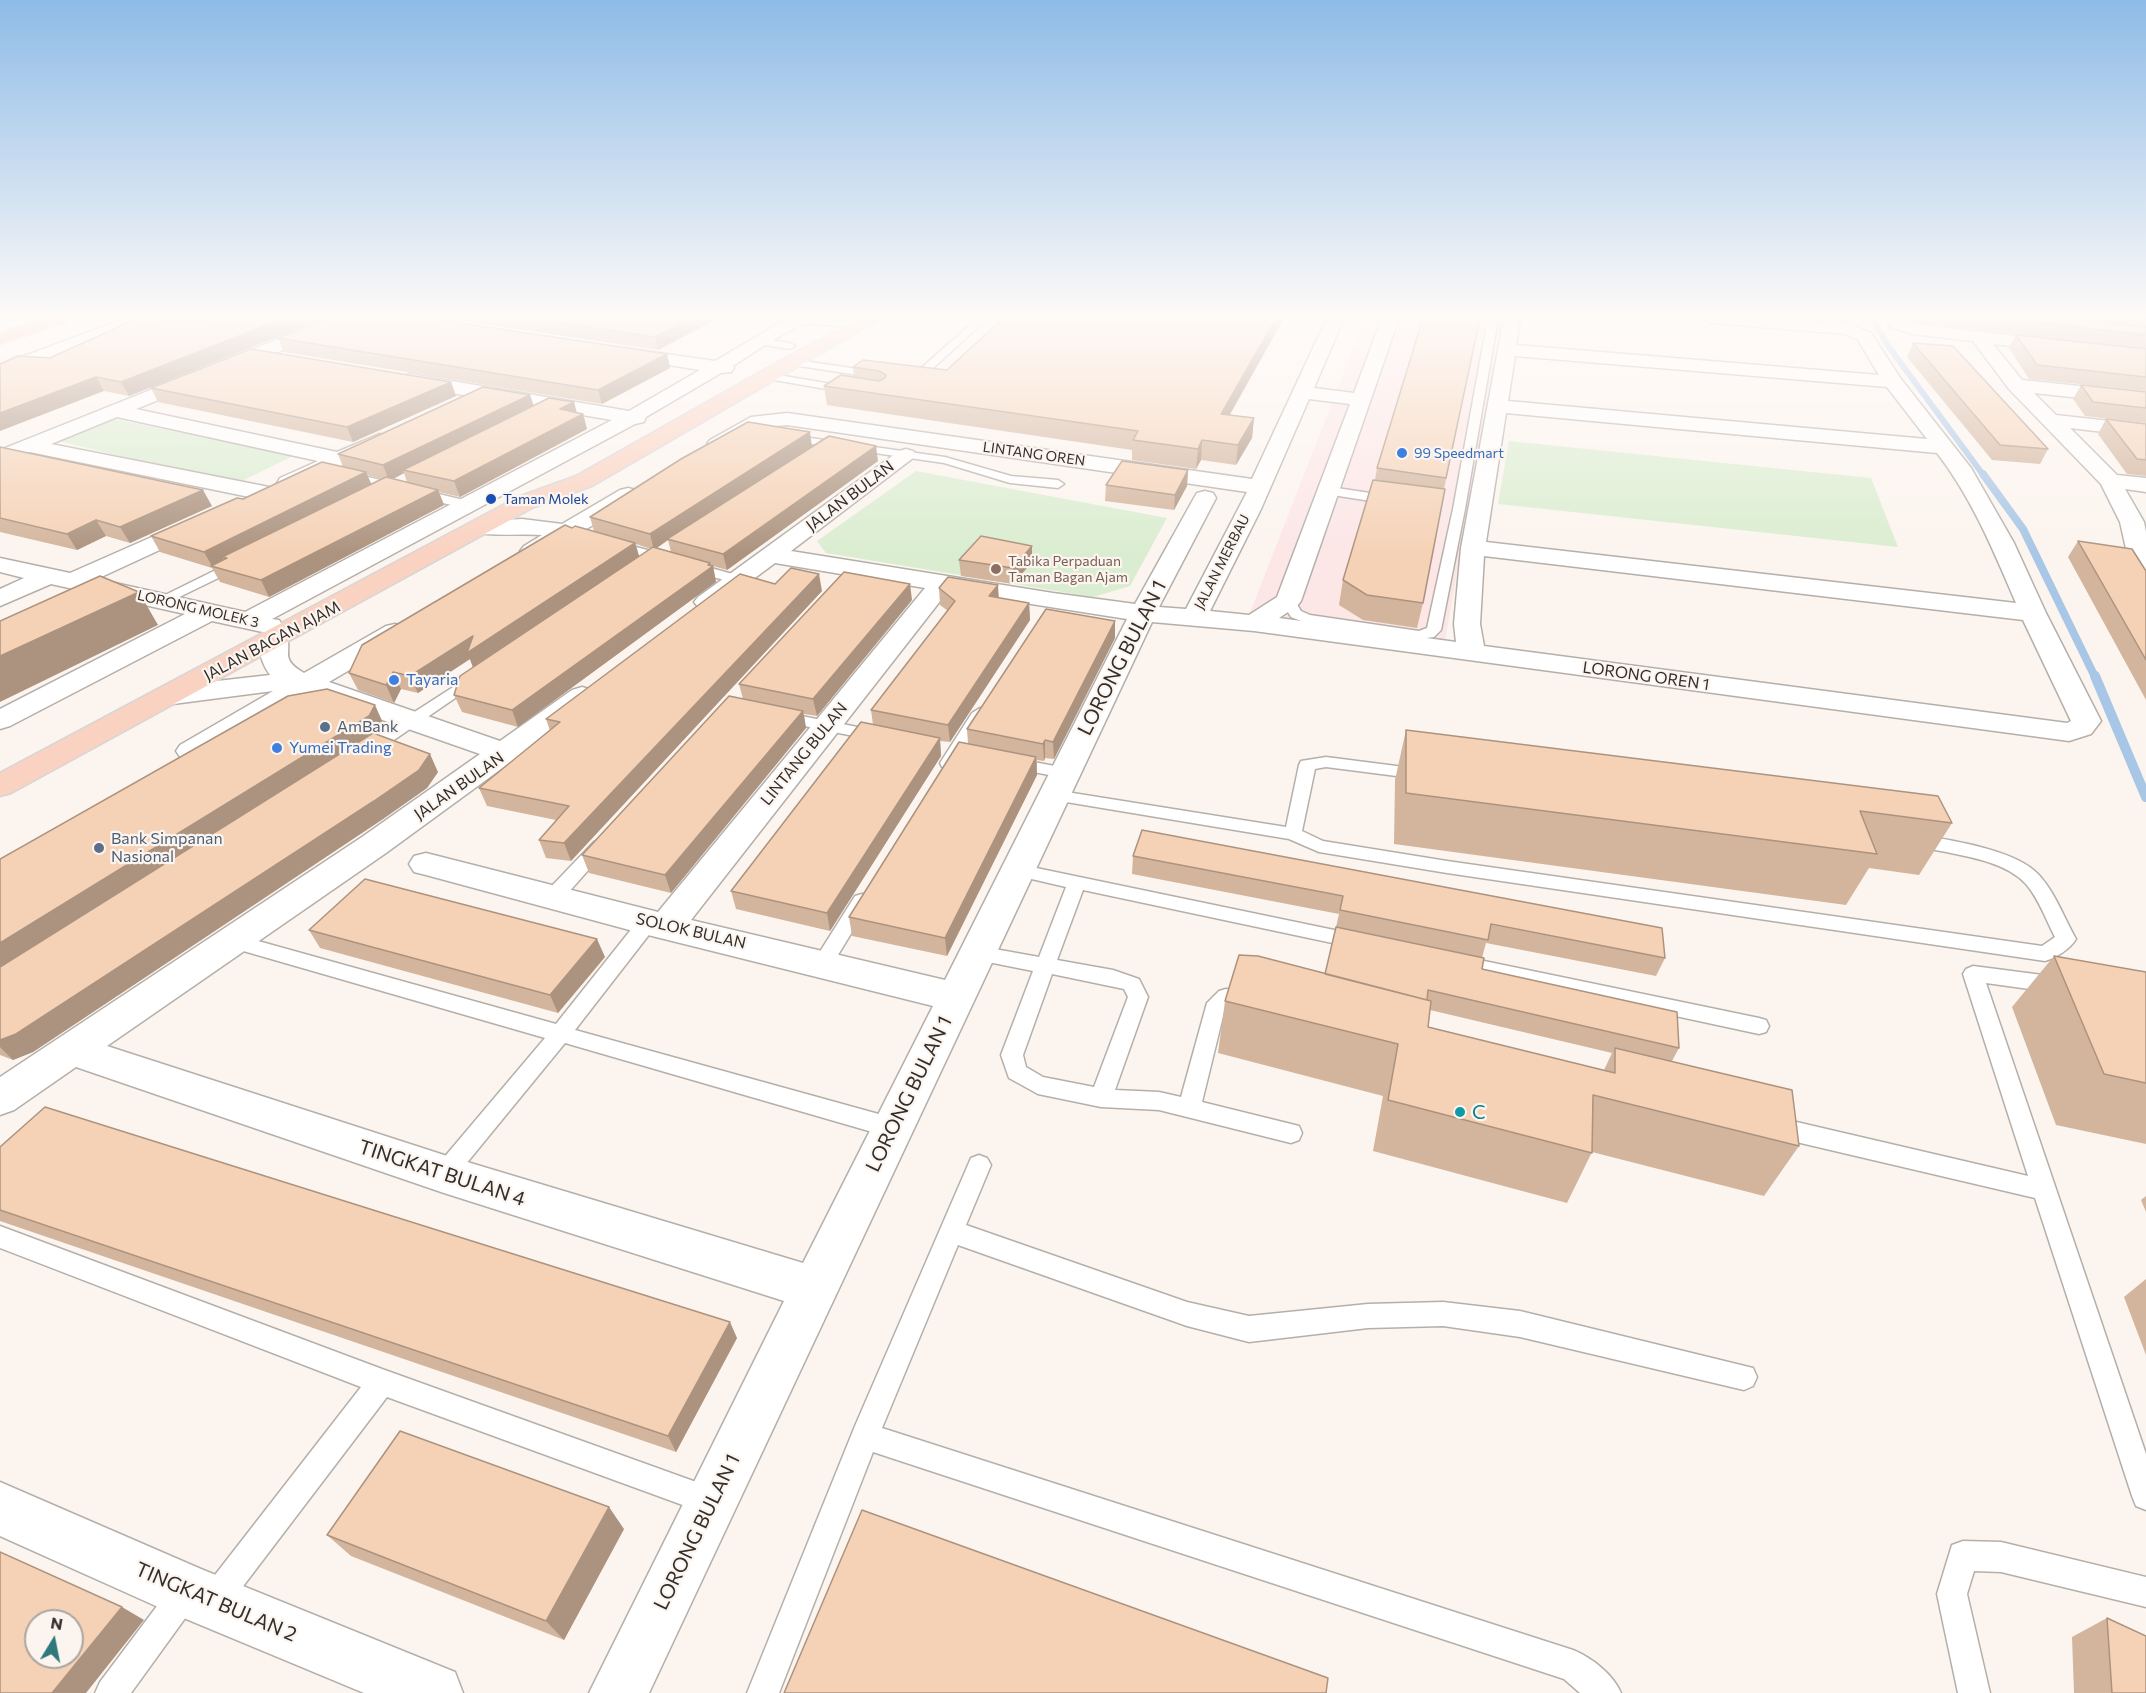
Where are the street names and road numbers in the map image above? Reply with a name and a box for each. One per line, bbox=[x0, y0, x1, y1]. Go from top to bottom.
street label: LINTANG OREN bbox=[982, 439, 1086, 469]
street label: JALAN BULAN bbox=[802, 457, 898, 535]
street label: JALAN MERBAU bbox=[1191, 512, 1253, 612]
street label: LORONG BULAN 1 bbox=[1073, 577, 1171, 739]
street label: LORONG MOLEK 3 bbox=[136, 587, 260, 631]
street label: JALAN BAGAN AJAM bbox=[200, 597, 344, 685]
street label: LORONG OREN 1 bbox=[1581, 658, 1711, 694]
street label: LINTANG BULAN bbox=[757, 699, 851, 809]
street label: JALAN BULAN bbox=[410, 748, 508, 824]
street label: SOLOK BULAN bbox=[634, 909, 748, 953]
street label: LORONG BULAN 1 bbox=[861, 1012, 957, 1176]
street label: TINGKAT BULAN 4 bbox=[356, 1135, 528, 1211]
street label: LORONG BULAN 1 bbox=[649, 1450, 745, 1614]
street label: TINGKAT BULAN 2 bbox=[132, 1557, 300, 1647]

